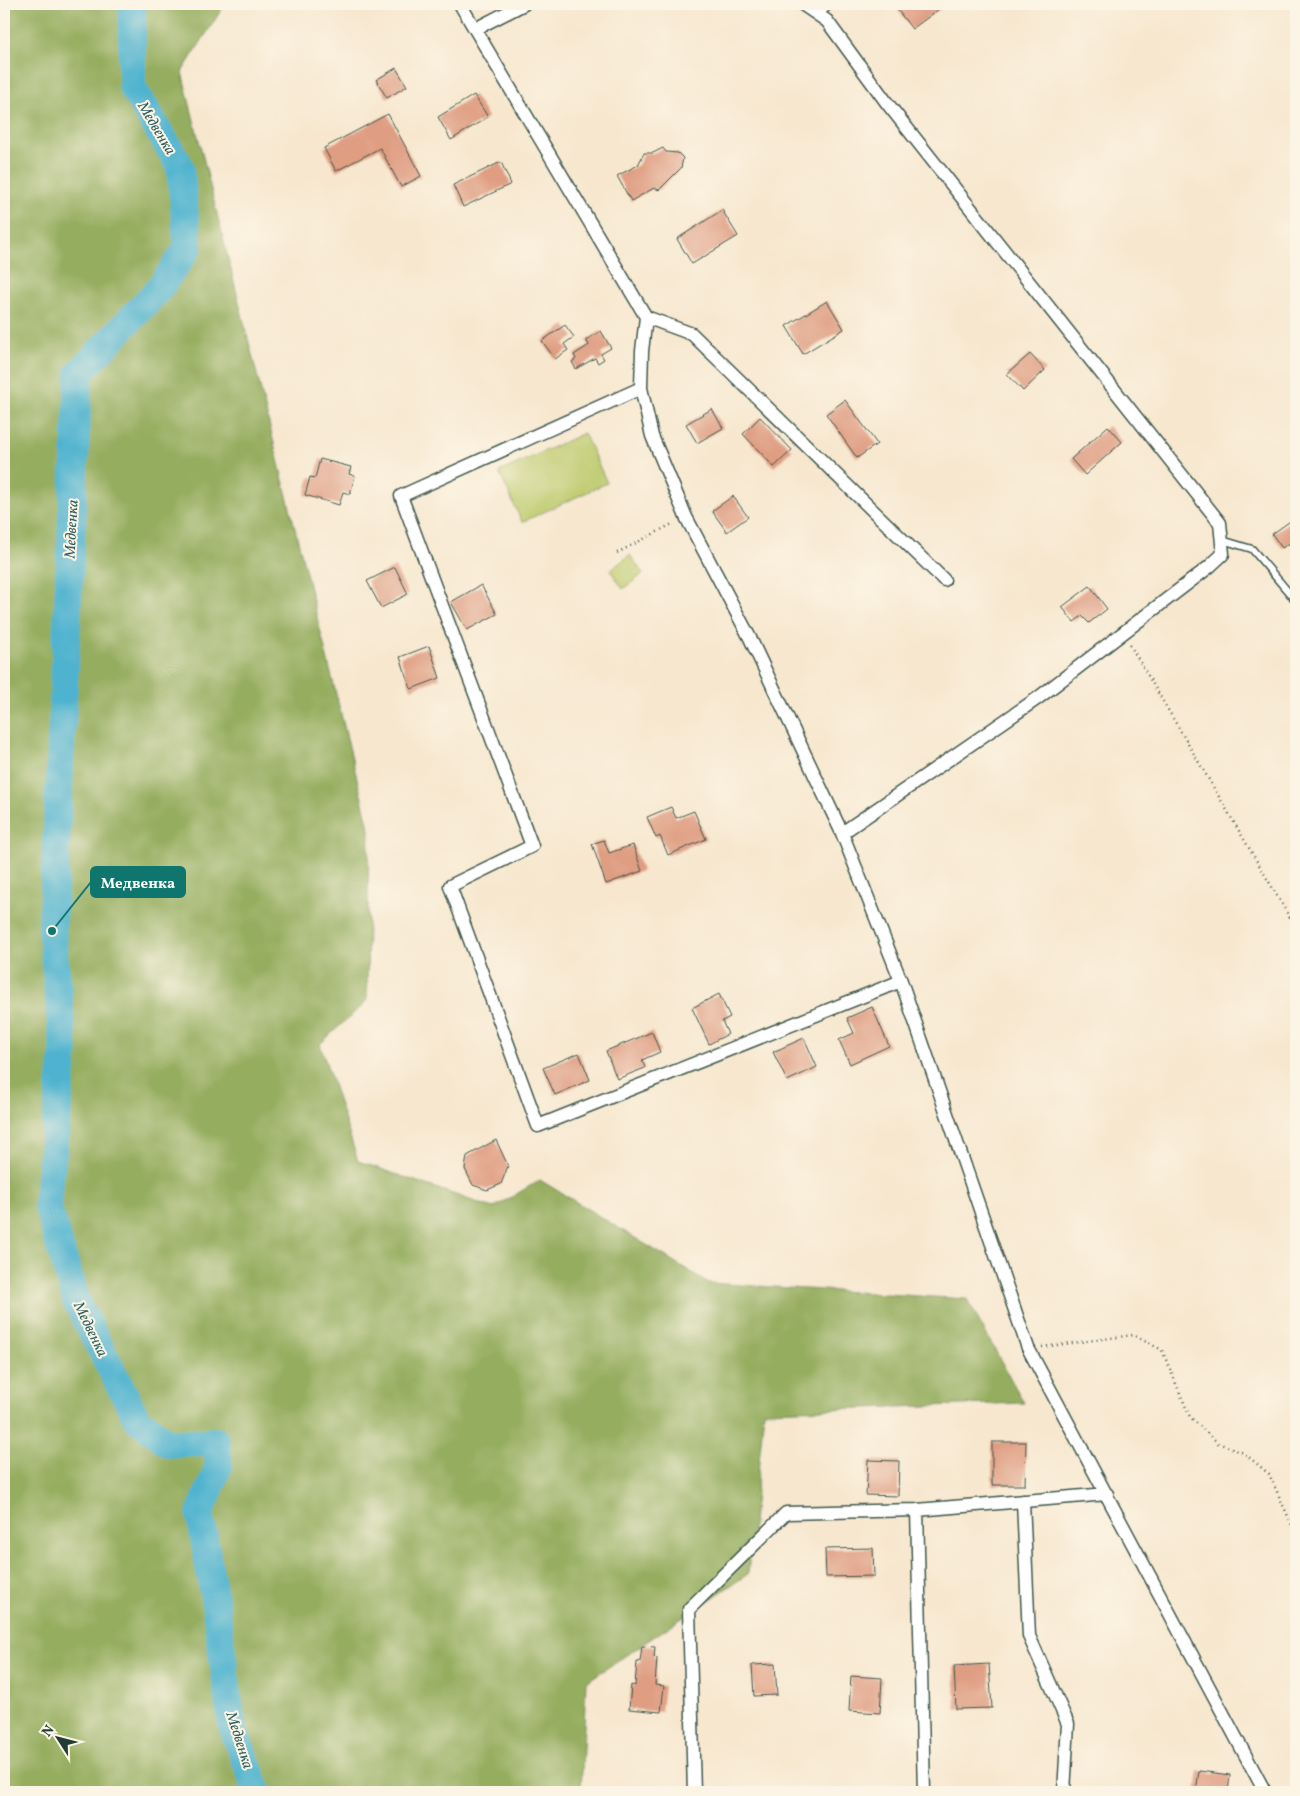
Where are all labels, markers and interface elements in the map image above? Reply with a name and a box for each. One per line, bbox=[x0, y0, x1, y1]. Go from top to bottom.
water label: Медвенка bbox=[131, 97, 180, 159]
water label: Медвенка bbox=[60, 499, 85, 560]
callout: Медвенка bbox=[91, 867, 185, 897]
text: Медвенка bbox=[101, 874, 175, 895]
water label: Медвенка bbox=[67, 1298, 112, 1361]
water label: Медвенка bbox=[219, 1708, 258, 1772]
north arrow bbox=[32, 1714, 82, 1764]
text: N bbox=[38, 1722, 59, 1741]

